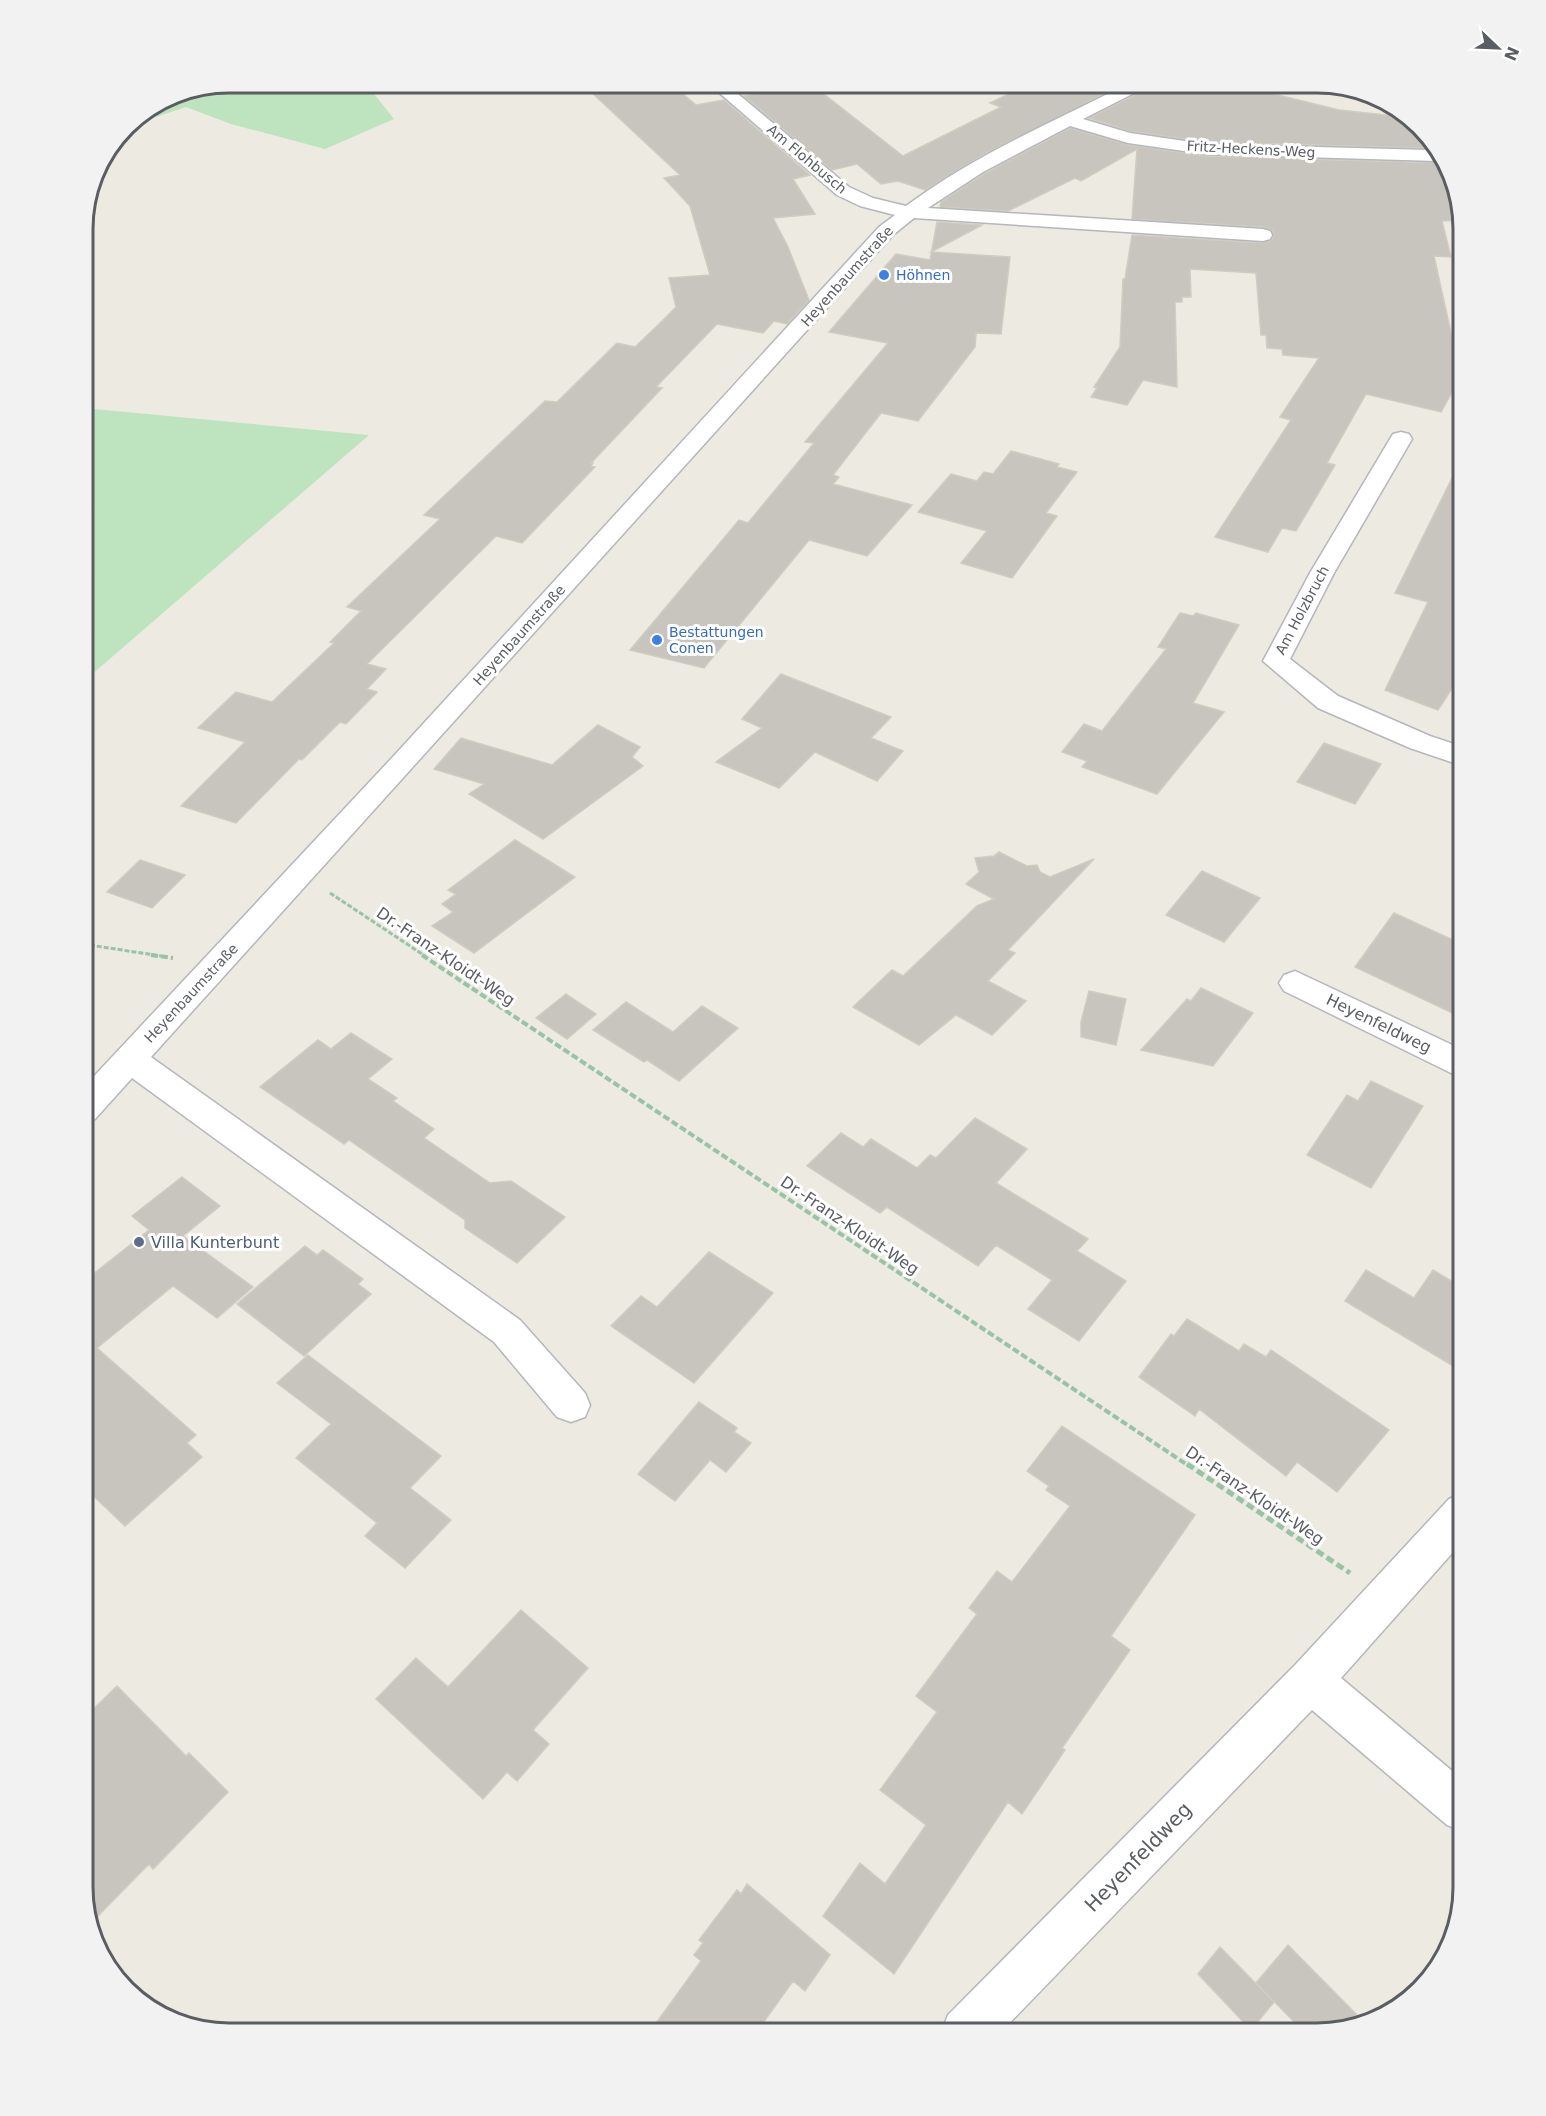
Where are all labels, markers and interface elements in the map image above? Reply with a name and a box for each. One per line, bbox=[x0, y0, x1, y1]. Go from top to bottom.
north arrow bbox=[1468, 18, 1528, 78]
text: N bbox=[1500, 44, 1523, 64]
street label: Am Flohbusch bbox=[764, 121, 850, 197]
street label: Fritz-Heckens-Weg bbox=[1186, 138, 1316, 160]
street label: Heyenbaumstraße bbox=[798, 223, 896, 329]
place label: Höhnen bbox=[896, 267, 950, 283]
marker: Höhnen bbox=[877, 268, 891, 282]
street label: Am Holzbruch bbox=[1272, 563, 1332, 657]
street label: Heyenbaumstraße bbox=[470, 582, 568, 688]
place label: Bestattungen Conen bbox=[669, 624, 764, 656]
marker: Bestattungen Conen bbox=[650, 633, 664, 647]
street label: Dr.-Franz-Kloidt-Weg bbox=[373, 903, 518, 1010]
street label: Heyenbaumstraße bbox=[141, 940, 241, 1046]
street label: Heyenfeldweg bbox=[1323, 990, 1434, 1057]
street label: Dr.-Franz-Kloidt-Weg bbox=[777, 1172, 922, 1279]
place label: Villa Kunterbunt bbox=[151, 1233, 279, 1252]
marker: Villa Kunterbunt bbox=[132, 1235, 146, 1249]
street label: Dr.-Franz-Kloidt-Weg bbox=[1182, 1442, 1327, 1549]
street label: Heyenfeldweg bbox=[1080, 1797, 1196, 1917]

